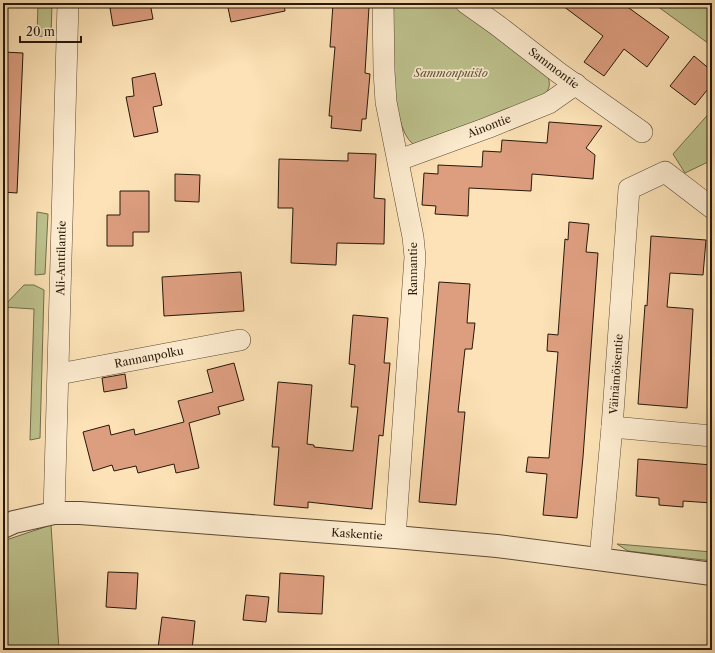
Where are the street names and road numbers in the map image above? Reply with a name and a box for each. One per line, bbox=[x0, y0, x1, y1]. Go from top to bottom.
street label: Sammontie bbox=[526, 44, 582, 92]
street label: Ainontie bbox=[464, 111, 513, 141]
street label: Ali-Anttilantie bbox=[53, 220, 69, 297]
street label: Rannantie bbox=[406, 242, 420, 296]
street label: Väinämöisentie bbox=[606, 333, 626, 416]
street label: Rannanpolku bbox=[113, 343, 185, 371]
street label: Kaskentie bbox=[331, 525, 383, 543]

